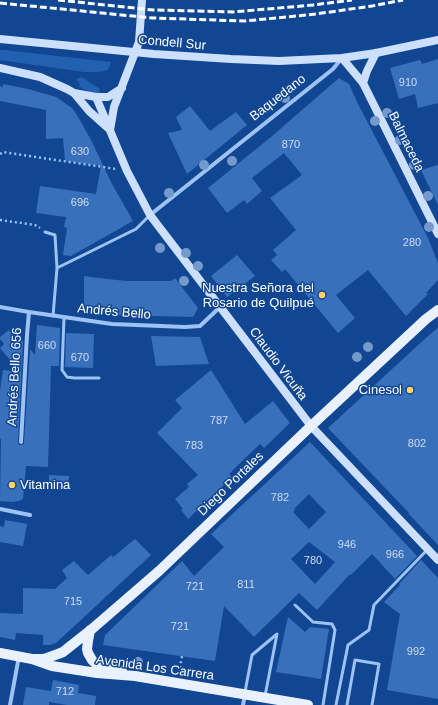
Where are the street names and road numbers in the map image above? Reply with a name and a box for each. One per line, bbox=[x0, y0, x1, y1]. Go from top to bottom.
street label: Condell Sur bbox=[137, 32, 207, 54]
street label: Baquedano bbox=[247, 71, 309, 125]
street label: Balmaceda bbox=[385, 109, 427, 175]
street label: Andrés Bello bbox=[77, 301, 151, 323]
street label: Claudio Vicuña bbox=[246, 324, 310, 404]
street label: Andrés Bello 656 bbox=[5, 327, 25, 427]
street label: Diego Portales bbox=[195, 449, 267, 519]
street label: Avenida Los Carrera bbox=[95, 652, 215, 684]

